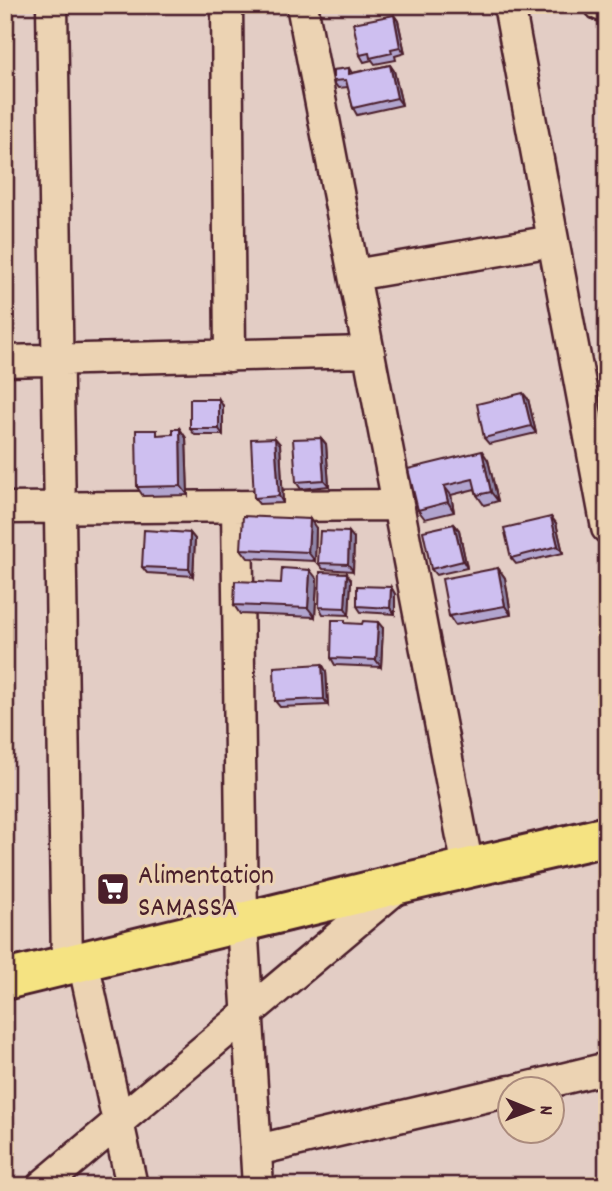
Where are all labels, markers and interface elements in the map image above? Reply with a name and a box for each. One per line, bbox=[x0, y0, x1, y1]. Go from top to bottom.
place label: Alimentation SAMASSA bbox=[138, 858, 274, 930]
supermarket icon: Alimentation SAMASSA bbox=[94, 870, 132, 908]
north arrow bbox=[496, 1076, 566, 1146]
text: N bbox=[531, 1105, 558, 1115]

